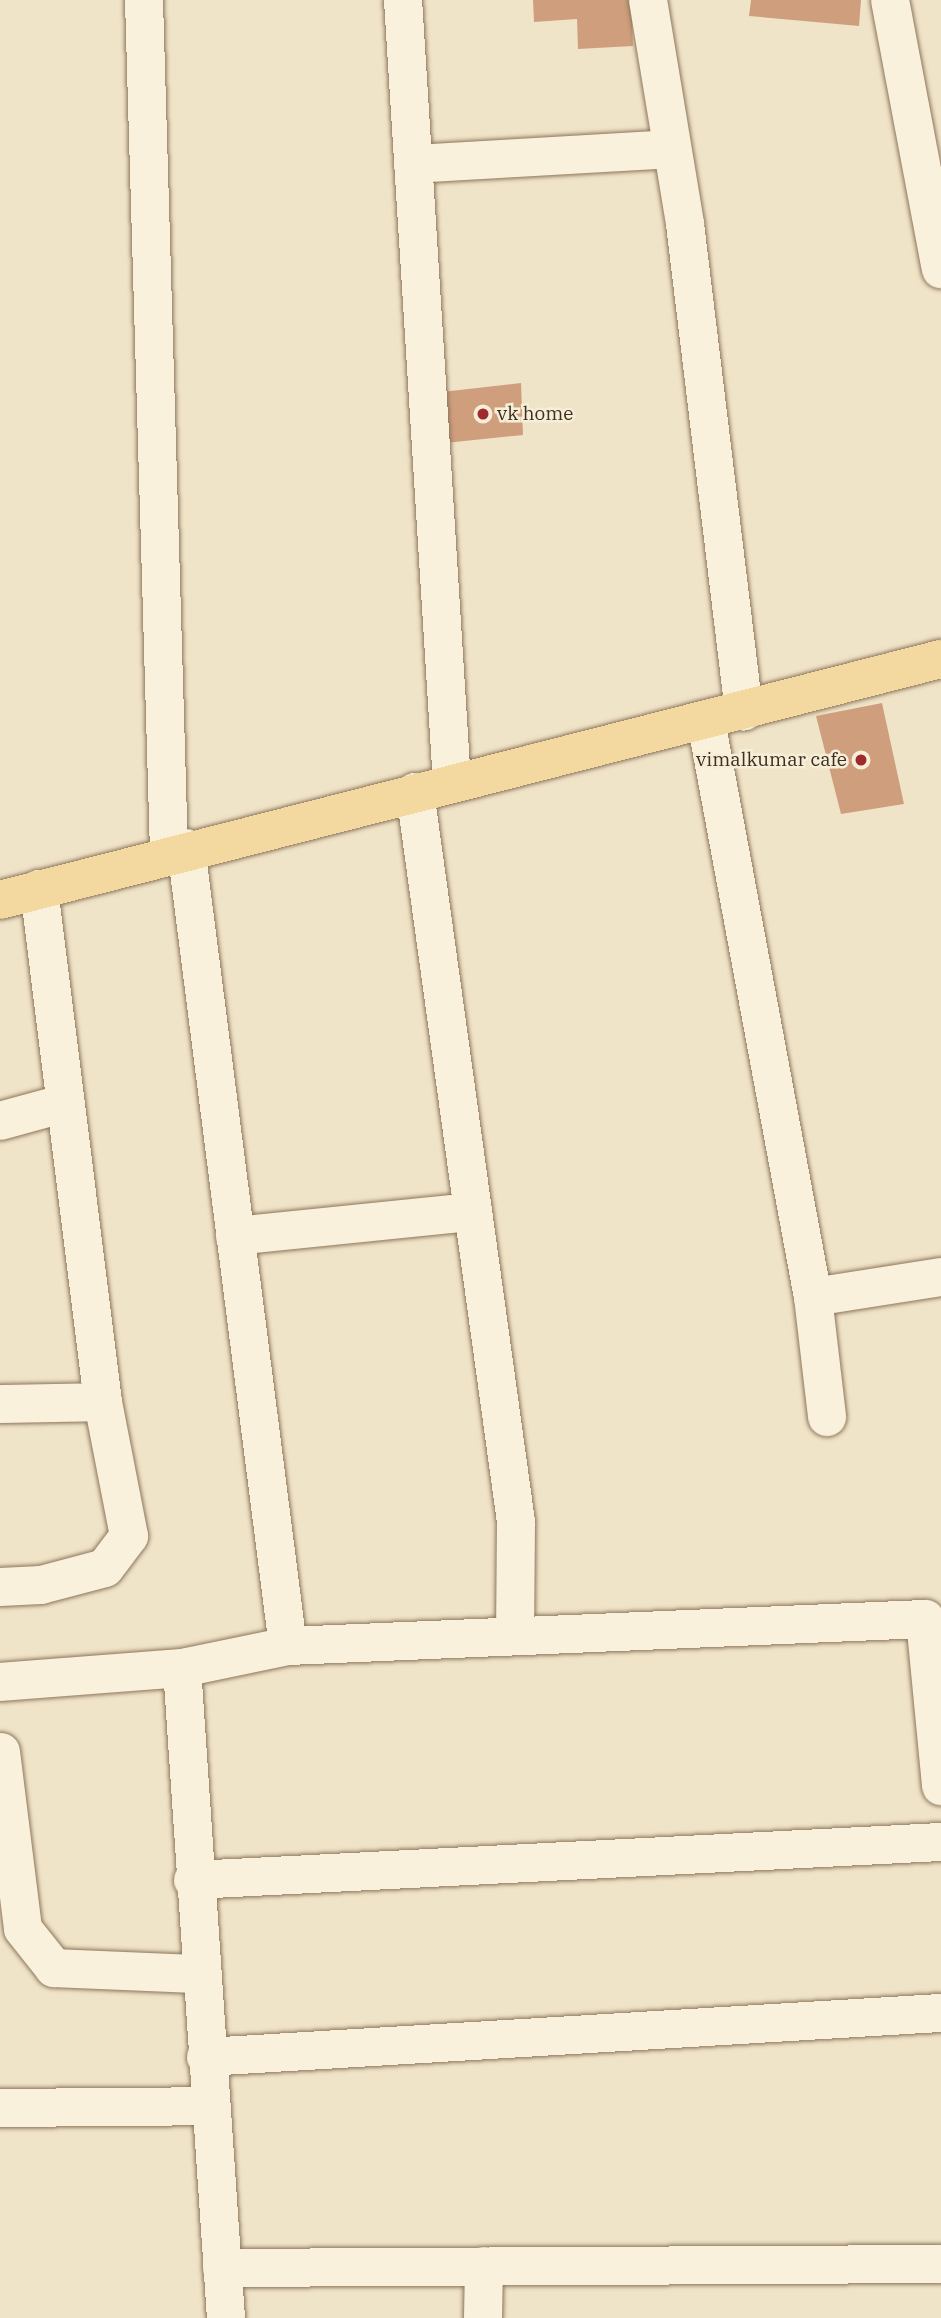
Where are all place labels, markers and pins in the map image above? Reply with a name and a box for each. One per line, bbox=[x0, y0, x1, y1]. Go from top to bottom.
place label: vk home bbox=[497, 403, 574, 425]
marker: vk home bbox=[475, 406, 491, 422]
place label: vimalkumar cafe bbox=[696, 749, 847, 771]
marker: vimalkumar cafe bbox=[853, 752, 869, 768]

